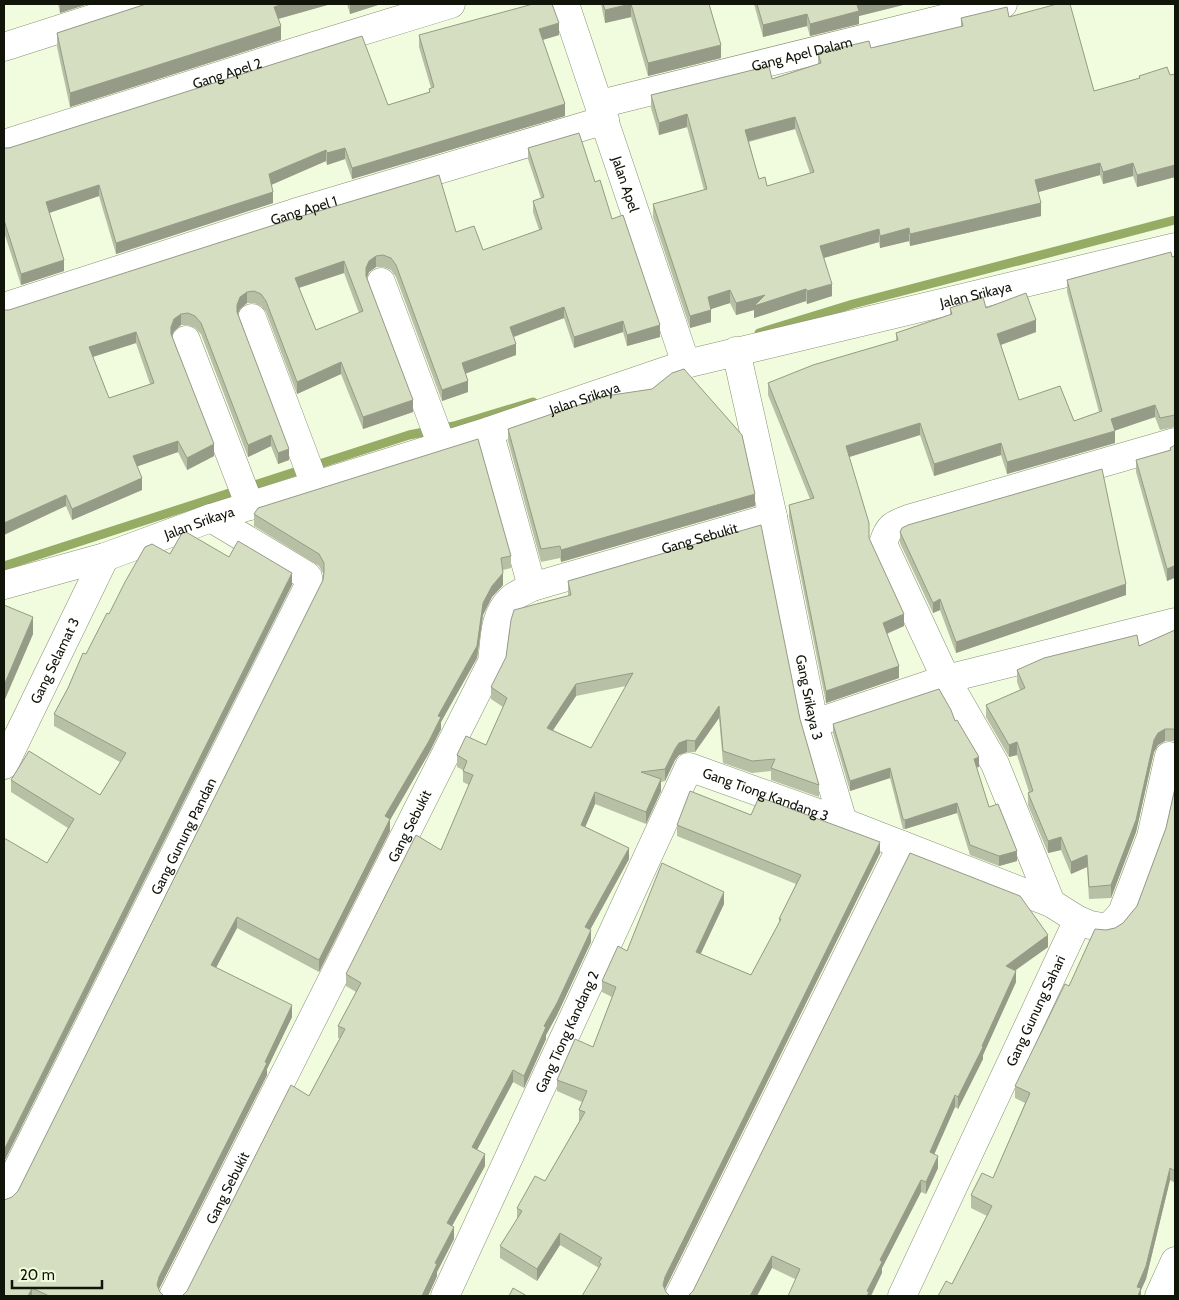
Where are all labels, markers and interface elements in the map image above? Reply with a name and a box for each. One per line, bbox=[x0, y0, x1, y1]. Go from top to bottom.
street label: Gang Apel Dalam bbox=[750, 33, 854, 75]
street label: Gang Apel 2 bbox=[190, 54, 264, 93]
street label: Jalan Apel bbox=[607, 153, 644, 215]
street label: Gang Apel 1 bbox=[268, 192, 339, 229]
street label: Jalan Srikaya bbox=[937, 277, 1014, 312]
street label: Jalan Srikaya bbox=[546, 378, 622, 419]
street label: Jalan Srikaya bbox=[161, 502, 237, 544]
street label: Gang Sebukit bbox=[659, 519, 740, 558]
street label: Gang Selamat 3 bbox=[26, 615, 83, 707]
street label: Gang Srikaya 3 bbox=[792, 653, 827, 742]
street label: Gang Tiong Kandang 3 bbox=[700, 764, 831, 825]
street label: Gang Gunung Pandan bbox=[147, 775, 220, 898]
street label: Gang Sebukit bbox=[384, 787, 435, 865]
street label: Gang Gunung Sahari bbox=[1002, 952, 1069, 1069]
street label: Gang Tiong Kandang 2 bbox=[531, 968, 603, 1096]
street label: Gang Sebukit bbox=[202, 1149, 253, 1227]
scale bar bbox=[12, 1258, 102, 1290]
text: 20 m bbox=[20, 1266, 55, 1284]

